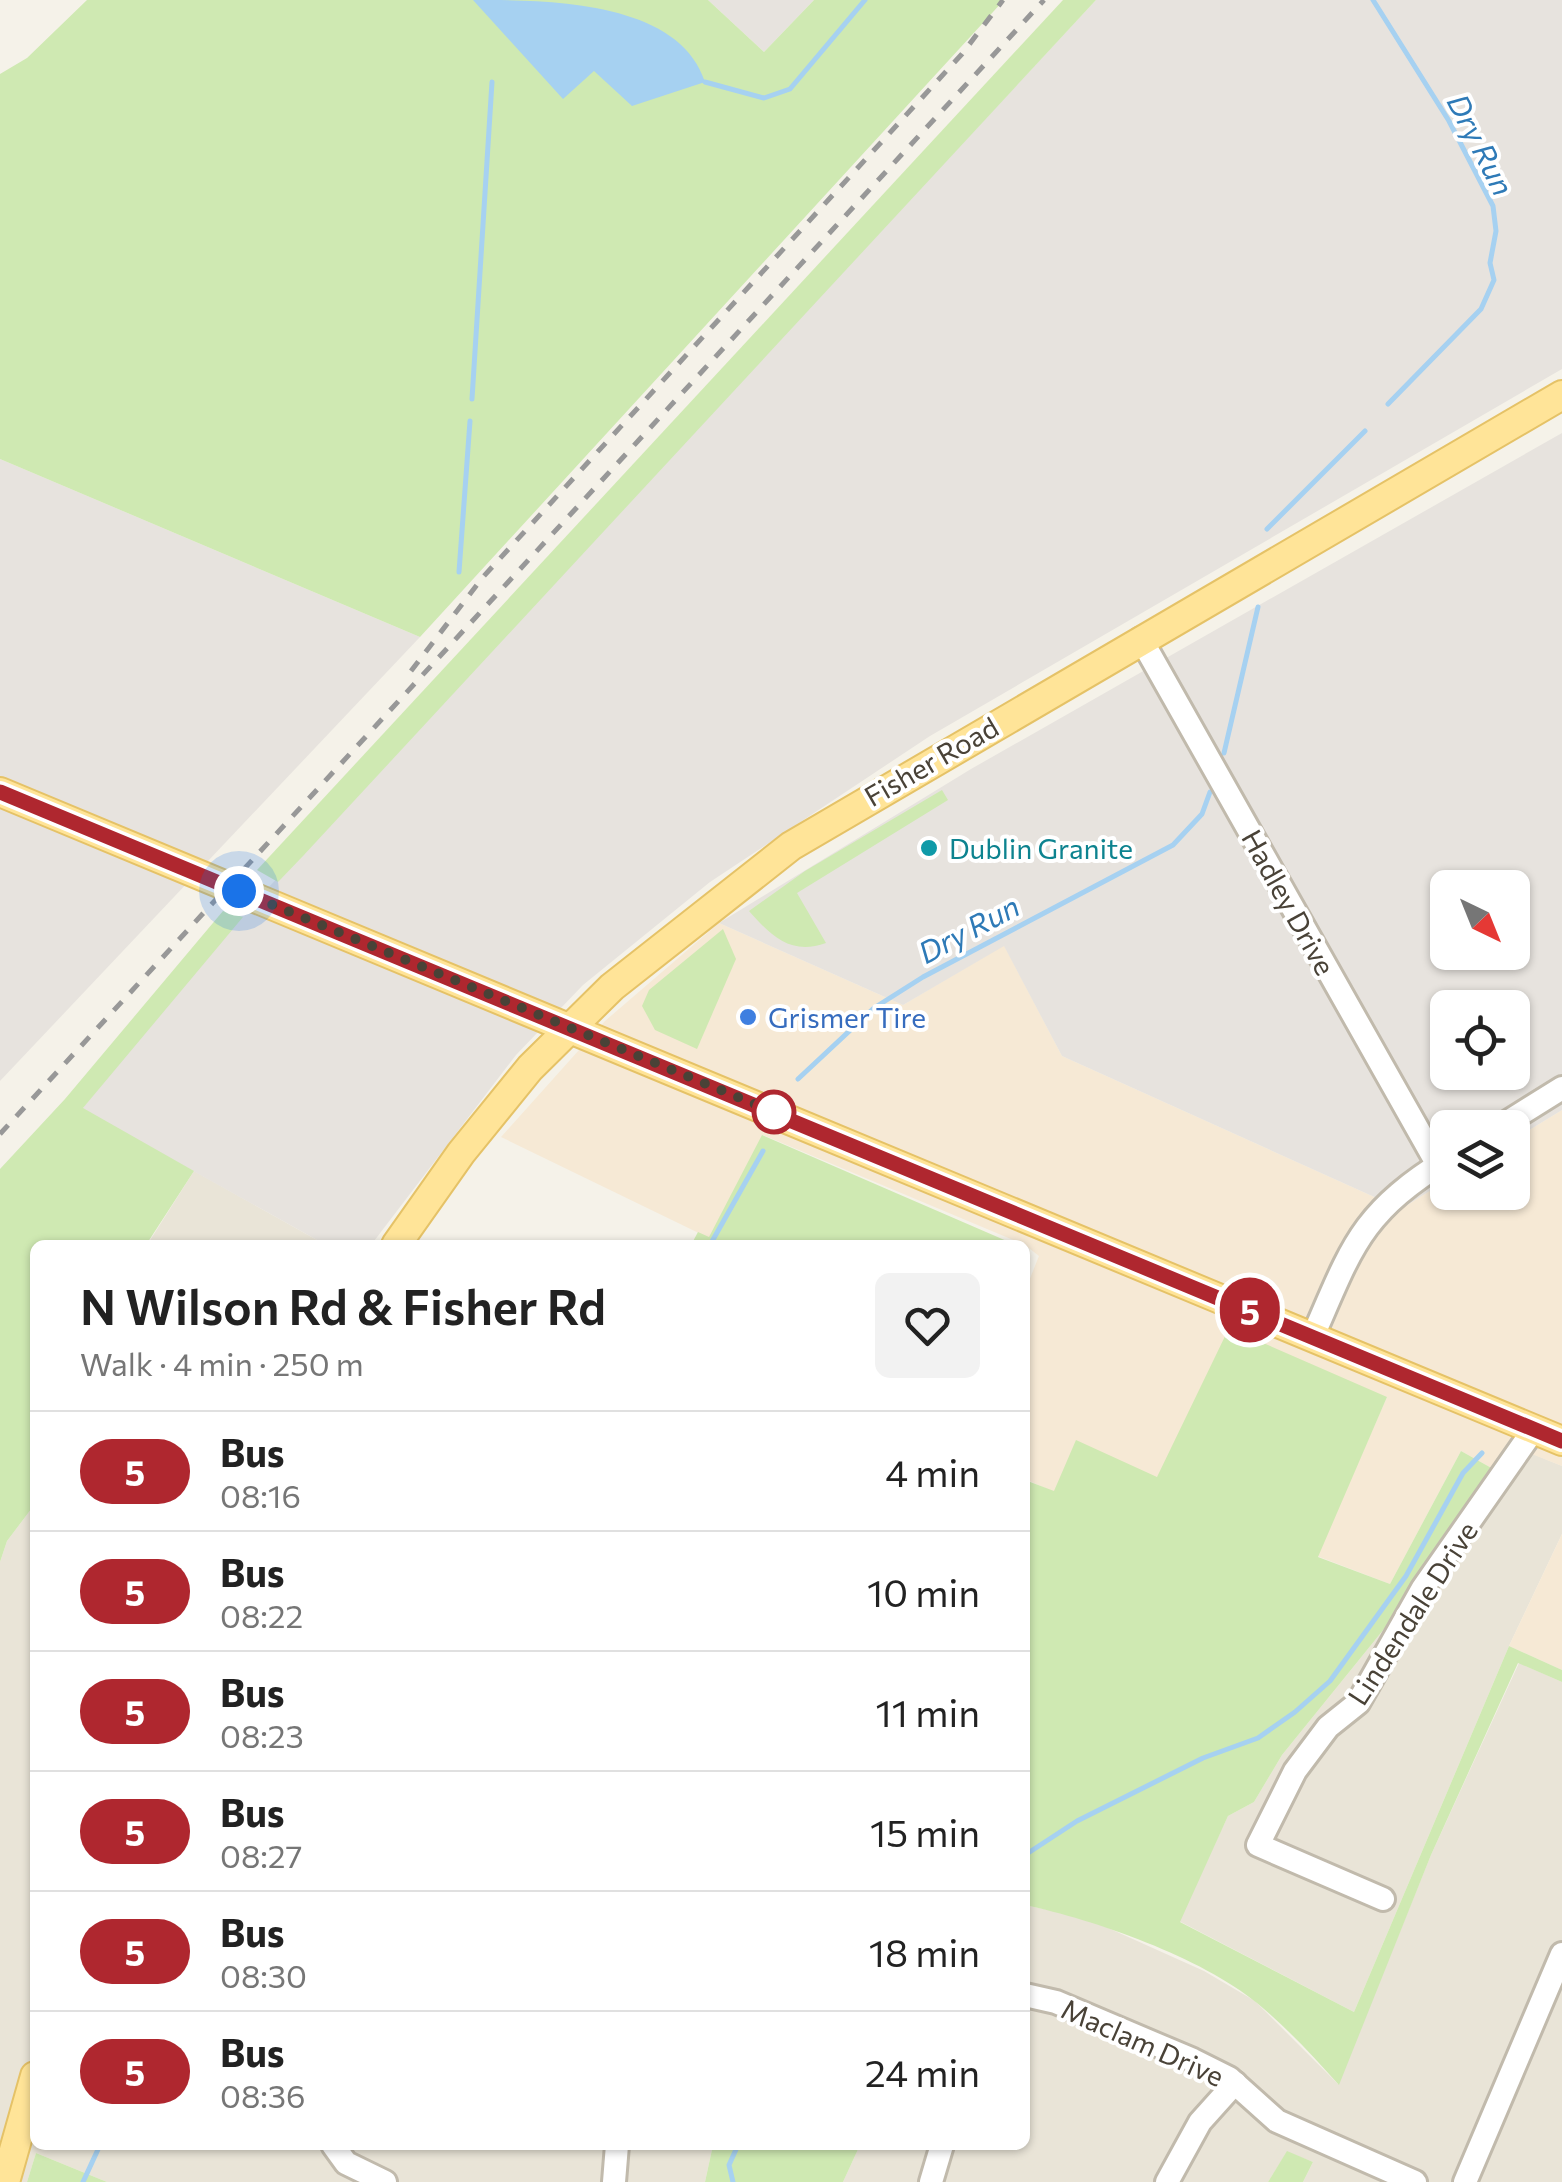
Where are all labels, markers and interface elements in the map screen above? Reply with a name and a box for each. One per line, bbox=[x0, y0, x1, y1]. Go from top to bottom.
water label: Dry Run bbox=[1441, 87, 1523, 201]
street label: Fisher Road bbox=[858, 709, 1004, 813]
street label: Hadley Drive bbox=[1235, 823, 1343, 981]
place label: Dublin Granite bbox=[949, 831, 1133, 865]
marker: Dublin Granite bbox=[918, 837, 940, 859]
your location bbox=[214, 866, 264, 916]
north arrow bbox=[1430, 870, 1530, 970]
map controls bbox=[1430, 870, 1530, 1210]
water label: Dry Run bbox=[911, 886, 1025, 970]
button: locate bbox=[1430, 990, 1530, 1090]
place label: Grismer Tire bbox=[768, 1000, 926, 1034]
marker: Grismer Tire bbox=[737, 1006, 759, 1028]
unlabelled marker bbox=[753, 1091, 795, 1133]
button: layers bbox=[1430, 1110, 1530, 1210]
button: heart bbox=[875, 1273, 980, 1378]
text: N Wilson Rd & Fisher Rd bbox=[80, 1276, 606, 1335]
line badge: 5 bbox=[1218, 1278, 1282, 1342]
text: 5 bbox=[1240, 1289, 1260, 1332]
text: Walk · 4 min · 250 m bbox=[80, 1343, 364, 1383]
text: Bus bbox=[220, 1428, 285, 1475]
text: 4 min bbox=[885, 1448, 980, 1495]
text: 5 bbox=[125, 1450, 145, 1493]
text: 08:16 bbox=[220, 1475, 301, 1515]
street label: Lindendale Drive bbox=[1340, 1515, 1484, 1711]
text: Bus bbox=[220, 1548, 285, 1595]
text: 10 min bbox=[867, 1568, 980, 1615]
text: 5 bbox=[125, 1570, 145, 1613]
text: 08:22 bbox=[220, 1595, 303, 1635]
text: Bus bbox=[220, 1668, 285, 1715]
text: 11 min bbox=[876, 1688, 980, 1735]
text: 5 bbox=[125, 1690, 145, 1733]
text: 08:23 bbox=[220, 1715, 304, 1755]
text: Bus bbox=[220, 1788, 285, 1835]
text: 15 min bbox=[870, 1808, 980, 1855]
text: 5 bbox=[125, 1810, 145, 1853]
text: 08:27 bbox=[220, 1835, 302, 1875]
text: Bus bbox=[220, 1908, 285, 1955]
text: 18 min bbox=[869, 1928, 980, 1975]
text: 5 bbox=[125, 1930, 145, 1973]
text: 08:30 bbox=[220, 1955, 307, 1995]
street label: Maclam Drive bbox=[1057, 1991, 1229, 2093]
text: Bus bbox=[220, 2028, 285, 2075]
text: 24 min bbox=[865, 2048, 980, 2095]
text: 5 bbox=[125, 2050, 145, 2093]
text: 08:36 bbox=[220, 2075, 306, 2115]

